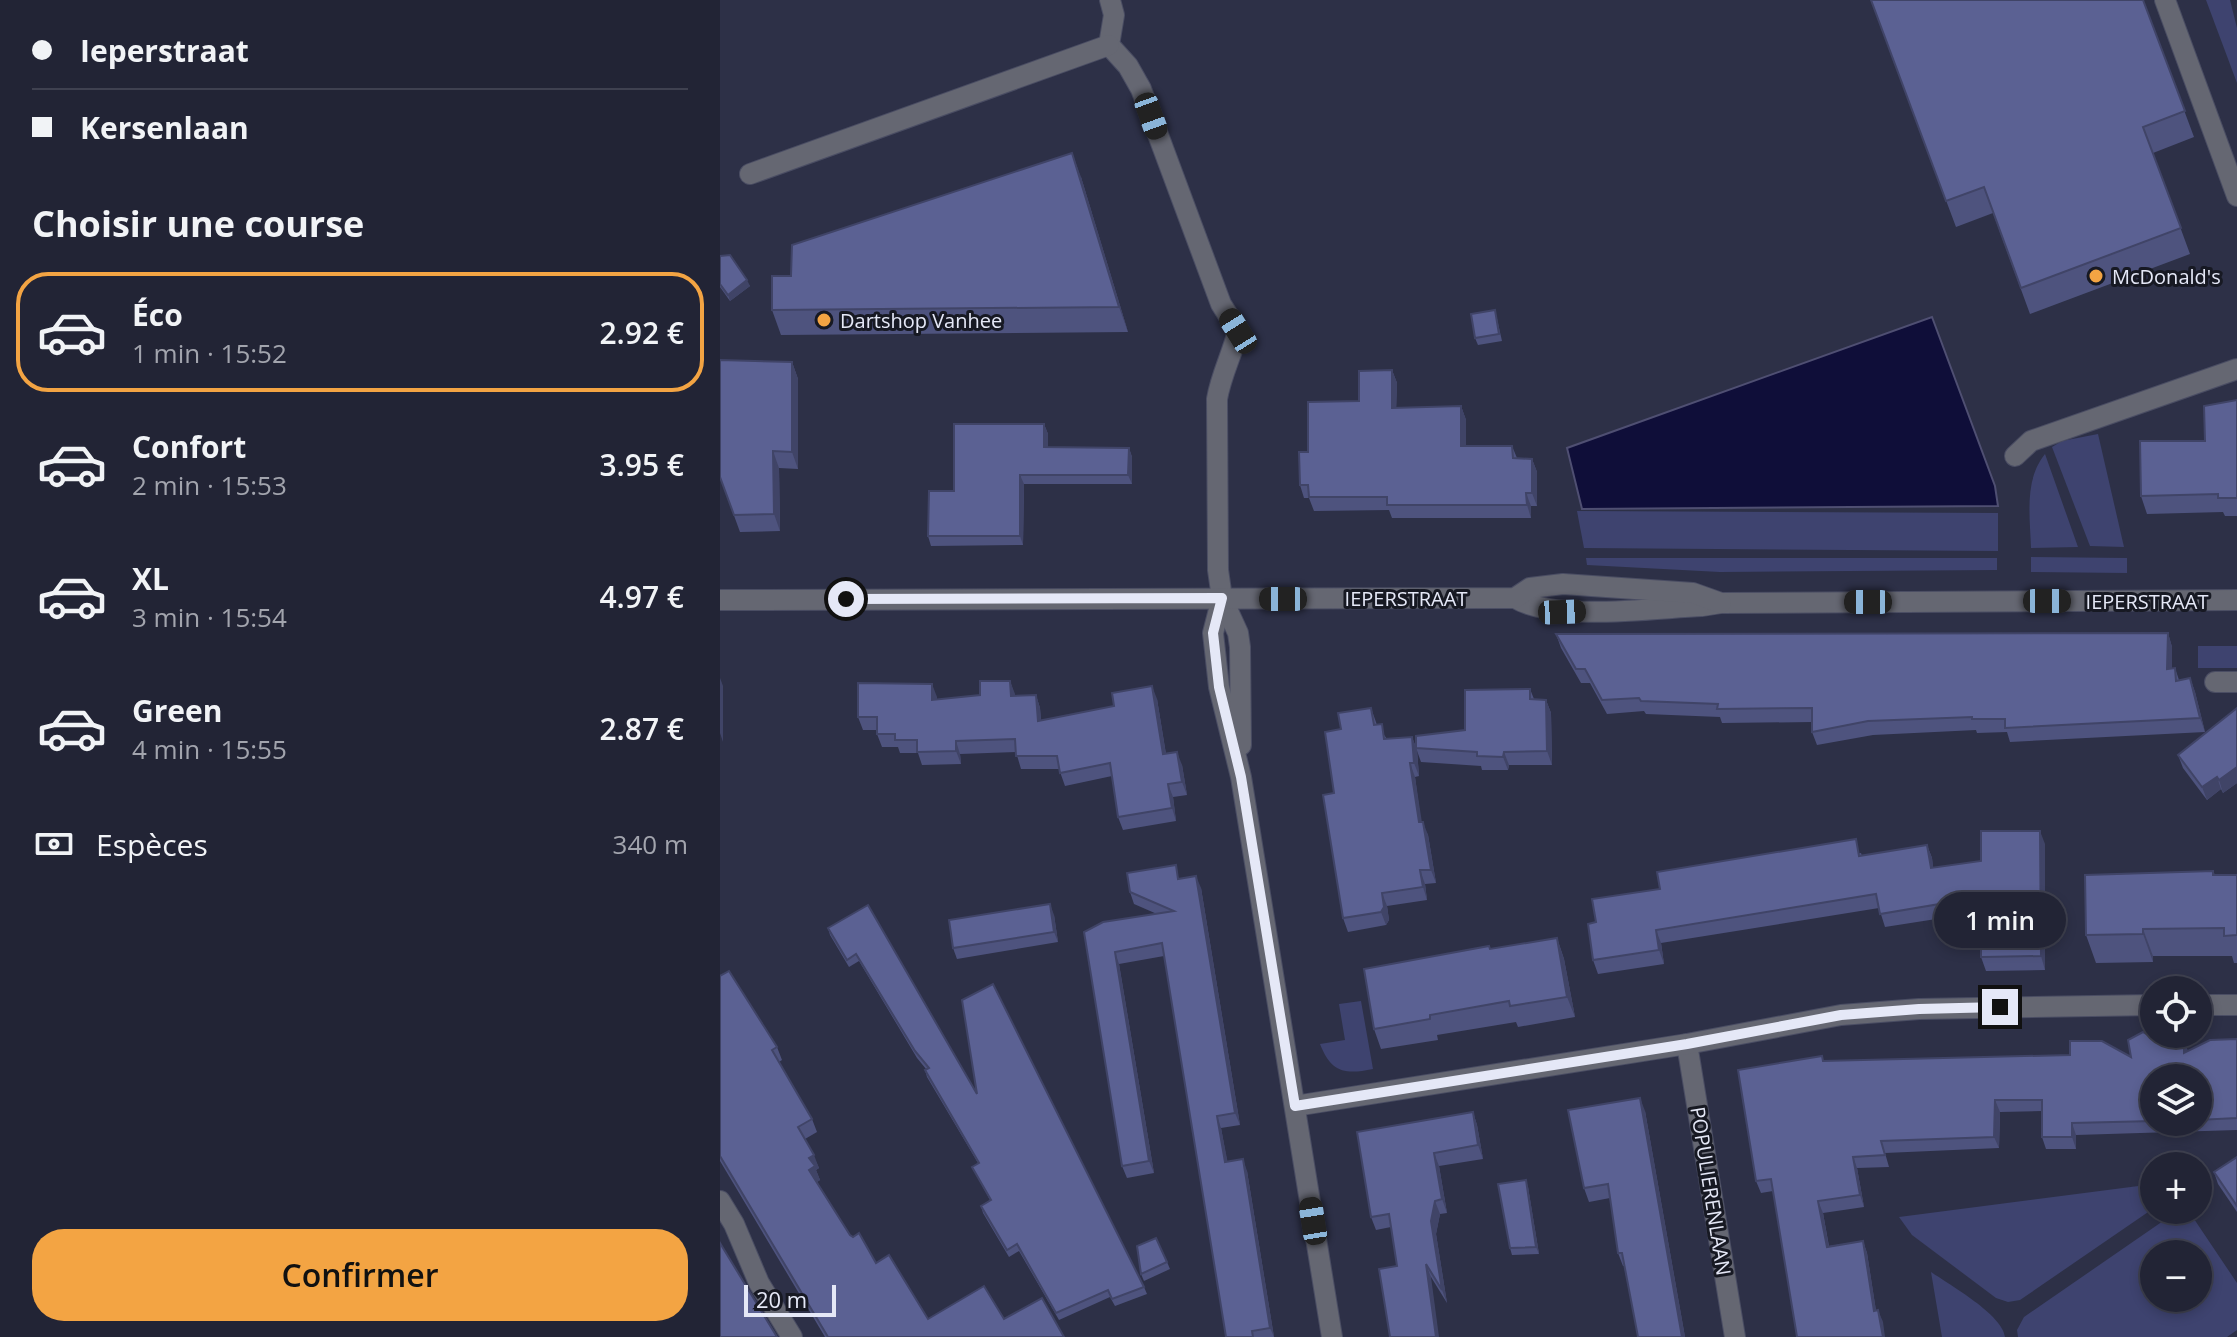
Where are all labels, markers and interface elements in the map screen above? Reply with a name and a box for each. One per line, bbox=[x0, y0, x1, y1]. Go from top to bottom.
text: Ieperstraat bbox=[80, 30, 249, 71]
car bbox=[1132, 89, 1170, 143]
text: Kersenlaan bbox=[80, 107, 249, 148]
text: Choisir une course bbox=[32, 199, 364, 248]
place label: McDonald's bbox=[2112, 263, 2221, 290]
marker: McDonald's bbox=[2087, 267, 2105, 285]
text: Éco bbox=[132, 294, 183, 335]
icon: car bbox=[36, 296, 108, 368]
car bbox=[1215, 304, 1261, 358]
place label: Dartshop Vanhee bbox=[840, 307, 1002, 334]
marker: Dartshop Vanhee bbox=[815, 311, 833, 329]
text: 2.92 € bbox=[599, 312, 684, 353]
text: 1 min · 15:52 bbox=[132, 335, 287, 371]
text: Confort bbox=[132, 426, 246, 467]
icon: car bbox=[36, 428, 108, 500]
text: 3.95 € bbox=[599, 444, 684, 485]
text: 2 min · 15:53 bbox=[132, 467, 287, 503]
text: XL bbox=[132, 558, 169, 599]
icon: car bbox=[36, 560, 108, 632]
text: 4.97 € bbox=[599, 576, 684, 617]
route start bbox=[828, 581, 864, 617]
street label: IEPERSTRAAT bbox=[1345, 585, 1467, 612]
car bbox=[1259, 587, 1307, 611]
street label: IEPERSTRAAT bbox=[2086, 588, 2208, 615]
car bbox=[2023, 589, 2071, 613]
car bbox=[1844, 590, 1892, 614]
text: 3 min · 15:54 bbox=[132, 599, 287, 635]
car bbox=[1538, 599, 1586, 625]
text: Green bbox=[132, 690, 223, 731]
icon: car bbox=[36, 692, 108, 764]
text: 2.87 € bbox=[599, 708, 684, 749]
text: 4 min · 15:55 bbox=[132, 731, 287, 767]
icon: cash bbox=[32, 822, 76, 866]
text: Espèces bbox=[96, 824, 208, 865]
text: 340 m bbox=[613, 826, 688, 862]
callout: 1 min bbox=[1934, 891, 2066, 947]
text: 1 min bbox=[1965, 902, 2035, 938]
map controls bbox=[2140, 976, 2212, 1312]
button: locate bbox=[2140, 976, 2212, 1048]
route end bbox=[1982, 989, 2018, 1025]
button: layers bbox=[2140, 1064, 2212, 1136]
street label: POPULIERENLAAN bbox=[1684, 1105, 1738, 1277]
button: + bbox=[2140, 1152, 2212, 1224]
car bbox=[1297, 1195, 1329, 1247]
button: Confirmer bbox=[32, 1229, 688, 1321]
button: − bbox=[2140, 1240, 2212, 1312]
scale bar bbox=[744, 1281, 836, 1317]
text: 20 m bbox=[756, 1284, 807, 1314]

